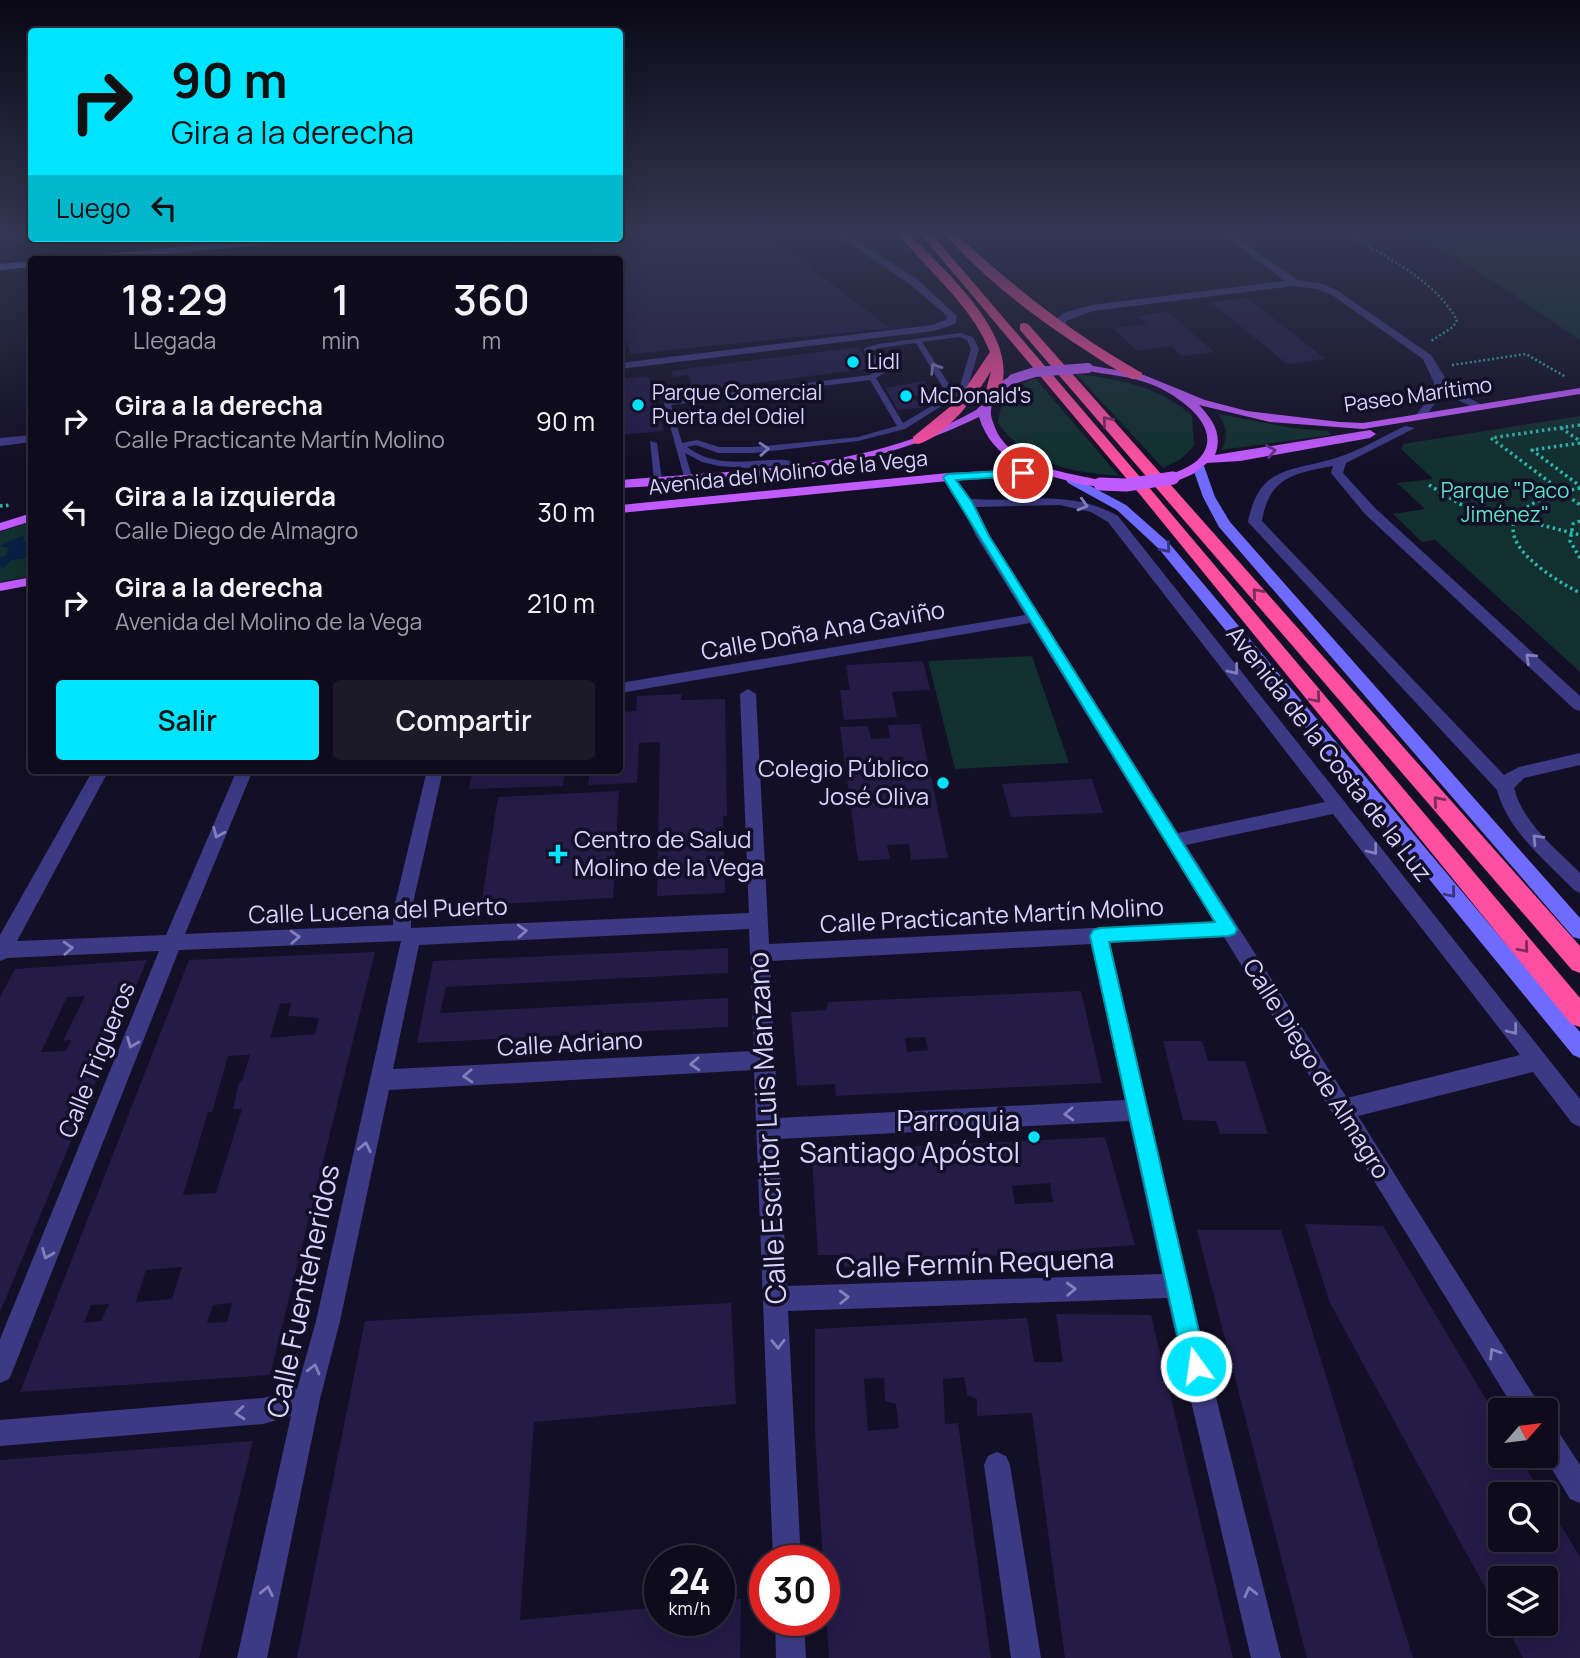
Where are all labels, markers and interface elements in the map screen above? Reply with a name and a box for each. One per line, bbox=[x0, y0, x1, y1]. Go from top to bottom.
text: 90 m bbox=[171, 46, 288, 113]
icon: right bbox=[56, 56, 147, 147]
text: Gira a la derecha bbox=[171, 110, 414, 154]
icon: left bbox=[145, 189, 183, 227]
text: Luego bbox=[56, 190, 131, 226]
text: 18:29 bbox=[121, 270, 228, 328]
text: 1 bbox=[332, 270, 350, 328]
text: 360 bbox=[453, 270, 530, 328]
text: Llegada bbox=[133, 324, 216, 356]
text: min bbox=[321, 324, 360, 356]
text: m bbox=[482, 324, 501, 356]
place label: Lidl bbox=[867, 347, 900, 375]
marker: Lidl bbox=[845, 354, 861, 370]
one-way arrow bbox=[931, 363, 944, 376]
street label: Paseo Marítimo bbox=[1342, 370, 1494, 418]
place label: Parque Comercial Puerta del Odiel bbox=[652, 378, 822, 430]
place label: McDonald's bbox=[920, 381, 1031, 409]
text: Gira a la derecha bbox=[115, 387, 323, 423]
marker: McDonald's bbox=[898, 388, 914, 404]
marker: Parque Comercial Puerta del Odiel bbox=[630, 397, 646, 413]
icon: right bbox=[56, 402, 94, 440]
text: 90 m bbox=[536, 403, 595, 439]
one-way arrow bbox=[1103, 416, 1115, 429]
text: Calle Practicante Martín Molino bbox=[115, 423, 445, 455]
one-way arrow bbox=[758, 442, 769, 457]
street label: Avenida del Molino de la Vega bbox=[647, 443, 929, 501]
pin bbox=[993, 443, 1053, 503]
one-way arrow bbox=[1265, 444, 1277, 459]
icon: arrive bbox=[1004, 454, 1042, 492]
park label: Parque "Paco Jiménez" bbox=[1441, 476, 1569, 528]
text: Gira a la izquierda bbox=[115, 478, 336, 514]
icon: left bbox=[56, 493, 94, 531]
text: 30 m bbox=[538, 494, 595, 530]
one-way arrow bbox=[1076, 497, 1088, 511]
text: Calle Diego de Almagro bbox=[115, 514, 358, 546]
one-way arrow bbox=[1158, 540, 1170, 553]
text: Gira a la derecha bbox=[115, 569, 323, 605]
icon: right bbox=[56, 584, 94, 622]
text: 210 m bbox=[527, 585, 595, 621]
one-way arrow bbox=[1253, 588, 1265, 601]
street label: Calle Doña Ana Gaviño bbox=[698, 592, 947, 667]
text: Avenida del Molino de la Vega bbox=[115, 605, 422, 637]
street label: Avenida de la Costa de la Luz bbox=[1220, 618, 1441, 888]
one-way arrow bbox=[1525, 654, 1538, 667]
one-way arrow bbox=[1225, 663, 1238, 675]
button: Salir bbox=[56, 680, 319, 760]
button: Compartir bbox=[333, 680, 595, 760]
one-way arrow bbox=[1308, 689, 1320, 702]
place label: Colegio Público José Oliva bbox=[758, 751, 929, 812]
marker: Colegio Público José Oliva bbox=[935, 775, 951, 791]
one-way arrow bbox=[1434, 796, 1446, 809]
place label: Centro de Salud Molino de la Vega bbox=[574, 822, 764, 883]
one-way arrow bbox=[213, 826, 227, 838]
one-way arrow bbox=[1533, 834, 1546, 847]
one-way arrow bbox=[1364, 843, 1377, 855]
marker: Centro de Salud Molino de la Vega bbox=[548, 844, 568, 864]
one-way arrow bbox=[1443, 886, 1456, 898]
street label: Calle Lucena del Puerto bbox=[248, 888, 508, 931]
street label: Calle Practicante Martín Molino bbox=[819, 889, 1165, 940]
one-way arrow bbox=[517, 924, 528, 939]
one-way arrow bbox=[290, 930, 301, 945]
one-way arrow bbox=[63, 940, 74, 955]
one-way arrow bbox=[1516, 940, 1528, 953]
street label: Calle Escritor Luis Manzano bbox=[738, 951, 794, 1305]
street label: Calle Diego de Almagro bbox=[1236, 952, 1399, 1185]
street label: Calle Trigueros bbox=[49, 977, 142, 1142]
street label: Calle Adriano bbox=[496, 1022, 644, 1063]
one-way arrow bbox=[1504, 1022, 1517, 1034]
one-way arrow bbox=[127, 1037, 141, 1049]
one-way arrow bbox=[690, 1056, 701, 1071]
one-way arrow bbox=[462, 1068, 473, 1083]
place label: Parroquia Santiago Apóstol bbox=[799, 1101, 1020, 1171]
one-way arrow bbox=[1064, 1106, 1075, 1121]
marker: Parroquia Santiago Apóstol bbox=[1026, 1129, 1042, 1145]
one-way arrow bbox=[356, 1141, 371, 1153]
street label: Calle Fuenteheridos bbox=[257, 1161, 347, 1421]
street label: Calle Fermín Requena bbox=[835, 1238, 1115, 1286]
one-way arrow bbox=[41, 1247, 55, 1260]
one-way arrow bbox=[1066, 1282, 1077, 1297]
one-way arrow bbox=[839, 1289, 850, 1304]
position arrow bbox=[1159, 1329, 1233, 1403]
one-way arrow bbox=[770, 1339, 785, 1350]
one-way arrow bbox=[1489, 1347, 1502, 1360]
one-way arrow bbox=[306, 1363, 320, 1375]
north arrow bbox=[1488, 1398, 1558, 1468]
map controls bbox=[1488, 1398, 1558, 1636]
one-way arrow bbox=[234, 1405, 245, 1420]
button: search bbox=[1488, 1482, 1558, 1552]
speed limit sign: 30 bbox=[749, 1545, 840, 1636]
text: 24 bbox=[669, 1557, 710, 1605]
button: layers bbox=[1488, 1566, 1558, 1636]
one-way arrow bbox=[258, 1585, 273, 1597]
one-way arrow bbox=[1244, 1586, 1259, 1598]
text: km/h bbox=[669, 1596, 710, 1620]

